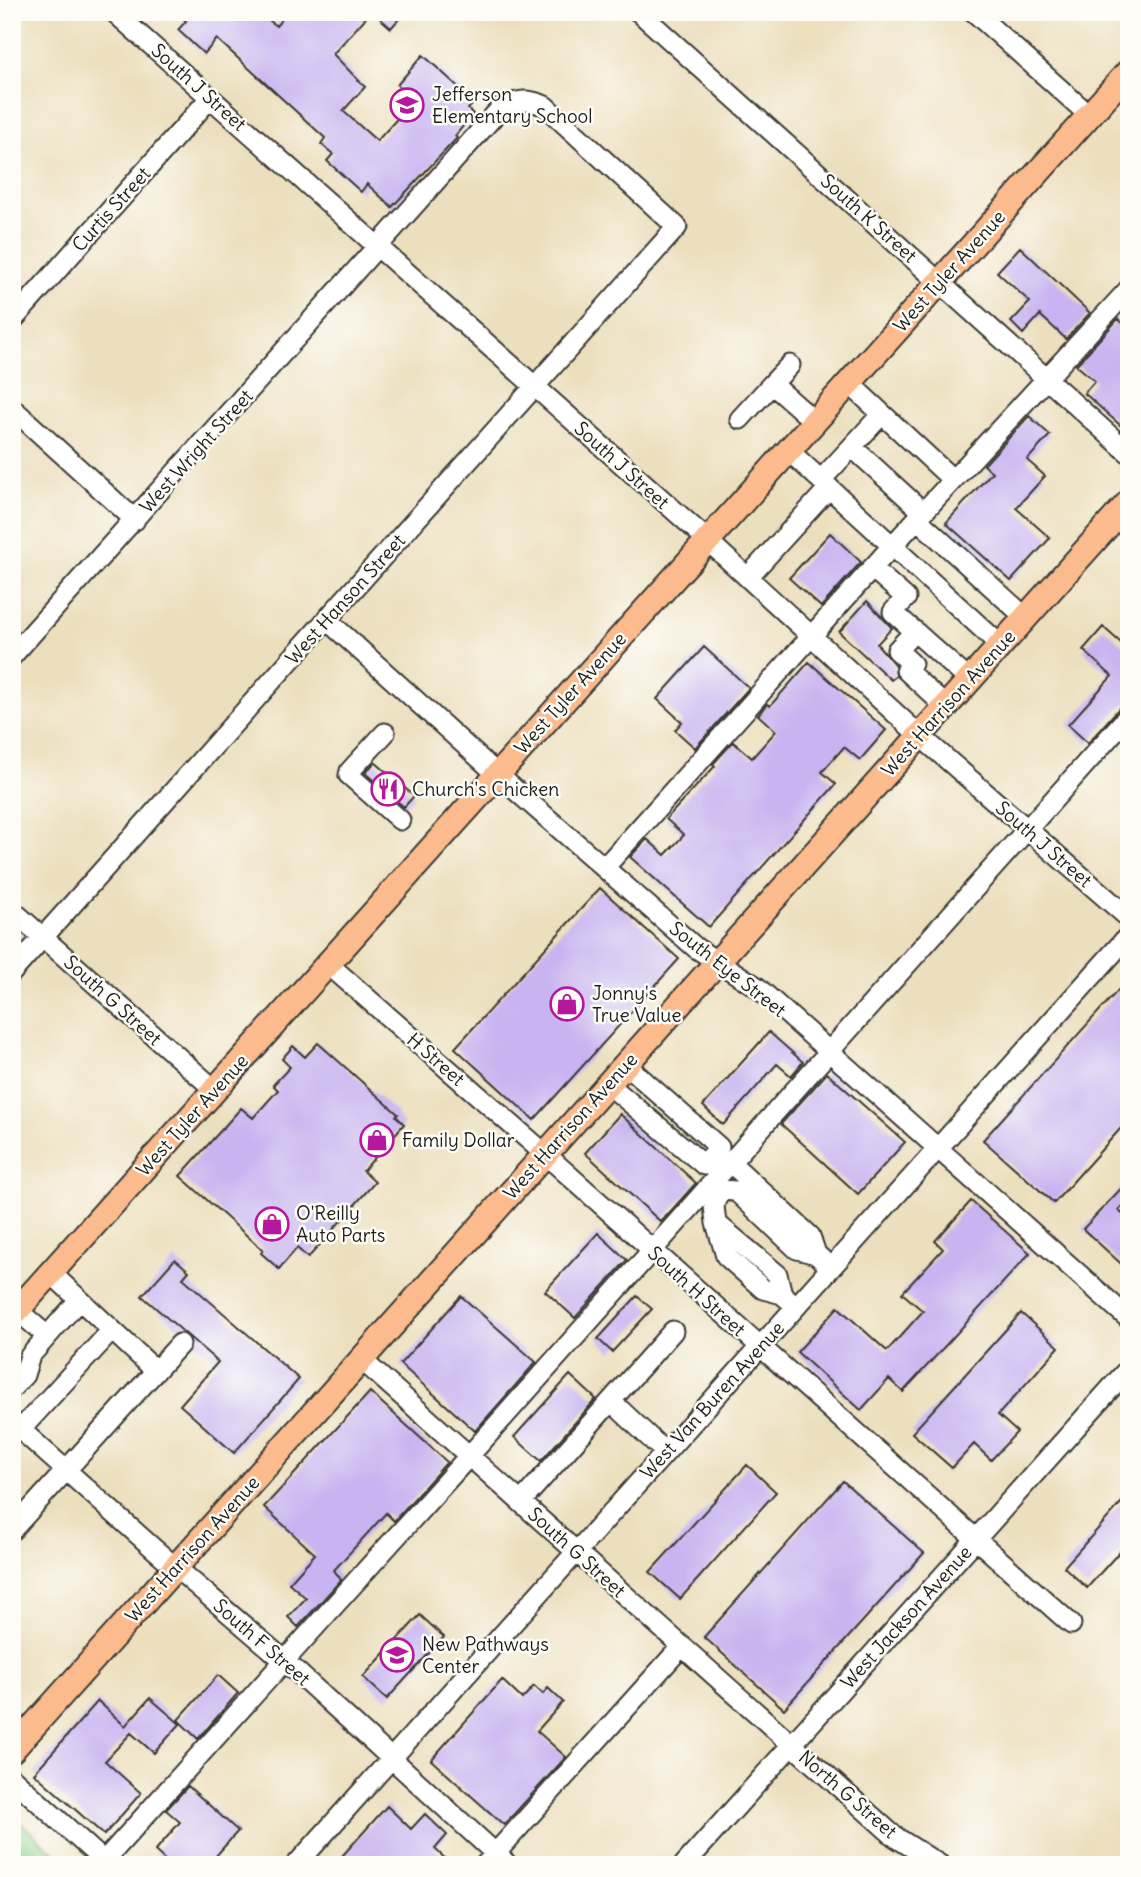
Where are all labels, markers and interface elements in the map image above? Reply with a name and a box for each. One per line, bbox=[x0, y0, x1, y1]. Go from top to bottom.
street label: South J Street bbox=[147, 38, 251, 136]
place label: Jefferson Elementary School bbox=[432, 82, 593, 128]
school or university icon: Jefferson Elementary School bbox=[388, 86, 426, 124]
street label: Curtis Street bbox=[67, 162, 155, 256]
street label: South K Street bbox=[816, 169, 922, 267]
street label: West Tyler Avenue bbox=[888, 205, 1010, 337]
street label: West Wright Street bbox=[134, 384, 258, 518]
street label: South J Street bbox=[570, 416, 674, 514]
street label: West Hanson Street bbox=[280, 529, 410, 669]
street label: West Harrison Avenue bbox=[876, 625, 1020, 781]
street label: West Tyler Avenue bbox=[509, 627, 631, 759]
restaurant icon: Church's Chicken bbox=[369, 770, 407, 808]
place label: Church's Chicken bbox=[412, 777, 559, 801]
street label: South J Street bbox=[991, 796, 1097, 892]
street label: South Eye Street bbox=[665, 916, 791, 1022]
street label: South G Street bbox=[59, 950, 167, 1050]
place label: Jonny's True Value bbox=[592, 981, 682, 1027]
shop icon: Jonny's True Value bbox=[548, 985, 586, 1023]
street label: H Street bbox=[402, 1027, 470, 1091]
street label: West Harrison Avenue bbox=[498, 1048, 642, 1204]
street label: West Tyler Avenue bbox=[131, 1049, 253, 1181]
shop icon: Family Dollar bbox=[358, 1121, 396, 1159]
place label: Family Dollar bbox=[402, 1128, 515, 1152]
place label: O'Reilly Auto Parts bbox=[296, 1201, 386, 1247]
shop icon: O'Reilly Auto Parts bbox=[253, 1205, 291, 1243]
street label: South H Street bbox=[643, 1241, 751, 1341]
street label: West Van Buren Avenue bbox=[635, 1316, 789, 1484]
street label: West Harrison Avenue bbox=[120, 1471, 264, 1627]
street label: South G Street bbox=[523, 1502, 631, 1602]
street label: West Jackson Avenue bbox=[835, 1540, 977, 1694]
street label: South F Street bbox=[209, 1594, 315, 1690]
place label: New Pathways Center bbox=[422, 1632, 549, 1678]
school or university icon: New Pathways Center bbox=[378, 1636, 416, 1674]
street label: North G Street bbox=[794, 1745, 902, 1843]

